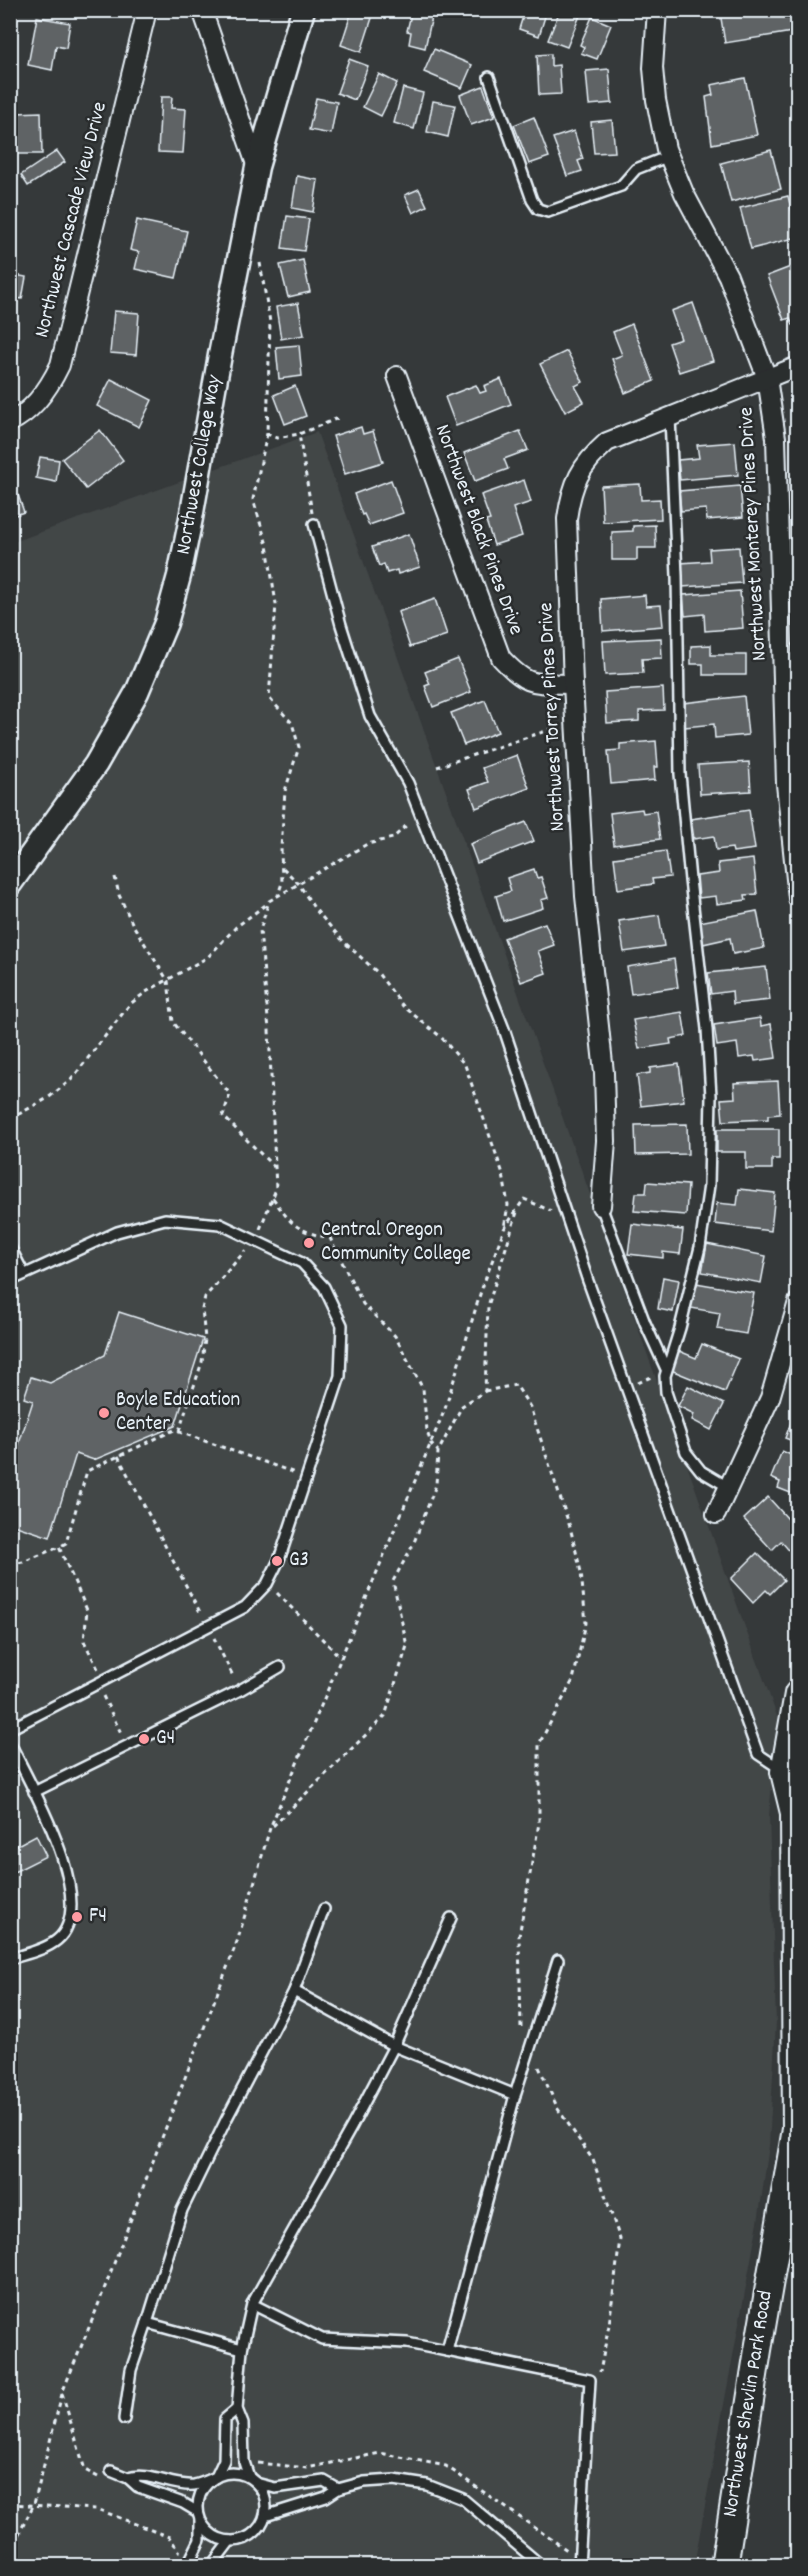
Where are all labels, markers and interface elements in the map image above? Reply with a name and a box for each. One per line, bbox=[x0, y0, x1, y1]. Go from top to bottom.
street label: Northwest Cascade View Drive bbox=[28, 99, 116, 341]
street label: Northwest College Way bbox=[169, 372, 231, 557]
street label: Northwest Monterey Pines Drive bbox=[732, 406, 776, 662]
street label: Northwest Black Pines Drive bbox=[426, 420, 530, 640]
street label: Northwest Torrey Pines Drive bbox=[532, 602, 574, 832]
place label: Central Oregon Community College bbox=[321, 1216, 471, 1270]
marker: Central Oregon Community College bbox=[302, 1236, 316, 1250]
place label: Boyle Education Center bbox=[116, 1386, 240, 1440]
marker: Boyle Education Center bbox=[97, 1406, 111, 1420]
place label: G3 bbox=[289, 1546, 309, 1576]
marker: G3 bbox=[270, 1554, 284, 1568]
place label: G4 bbox=[156, 1724, 175, 1754]
marker: G4 bbox=[137, 1732, 151, 1746]
place label: F4 bbox=[89, 1902, 107, 1932]
marker: F4 bbox=[70, 1910, 84, 1924]
street label: Northwest Shevlin Park Road bbox=[716, 2288, 782, 2520]

